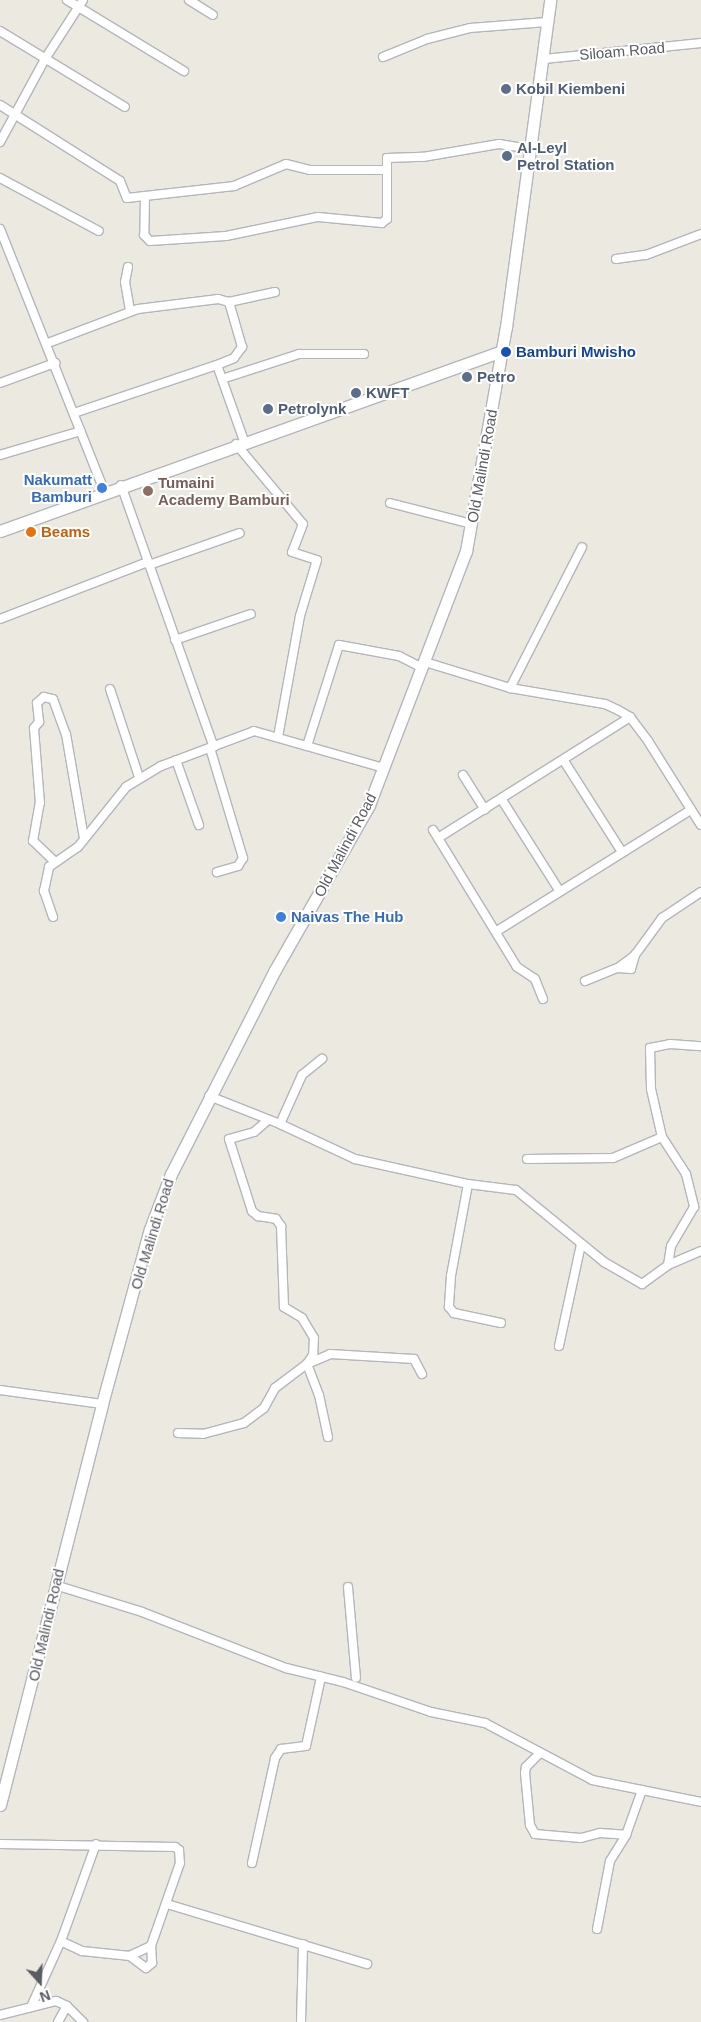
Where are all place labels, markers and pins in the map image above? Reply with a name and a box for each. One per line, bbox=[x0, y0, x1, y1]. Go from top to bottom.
place label: Kobil Kiembeni bbox=[516, 80, 625, 98]
marker: Kobil Kiembeni bbox=[500, 83, 512, 95]
place label: Al-Leyl Petrol Station bbox=[517, 138, 615, 173]
marker: Al-Leyl Petrol Station bbox=[501, 150, 513, 162]
place label: Bamburi Mwisho bbox=[516, 343, 636, 361]
marker: Bamburi Mwisho bbox=[500, 346, 512, 358]
place label: Petro bbox=[477, 368, 515, 386]
marker: Petro bbox=[461, 371, 473, 383]
place label: KWFT bbox=[366, 384, 409, 402]
marker: KWFT bbox=[350, 387, 362, 399]
place label: Petrolynk bbox=[278, 400, 346, 418]
marker: Petrolynk bbox=[262, 403, 274, 415]
place label: Nakumatt Bamburi bbox=[24, 470, 92, 505]
place label: Tumaini Academy Bamburi bbox=[158, 473, 290, 508]
marker: Nakumatt Bamburi bbox=[96, 482, 108, 494]
marker: Tumaini Academy Bamburi bbox=[142, 485, 154, 497]
place label: Beams bbox=[41, 523, 90, 541]
marker: Beams bbox=[25, 526, 37, 538]
place label: Naivas The Hub bbox=[291, 908, 404, 926]
marker: Naivas The Hub bbox=[275, 911, 287, 923]

